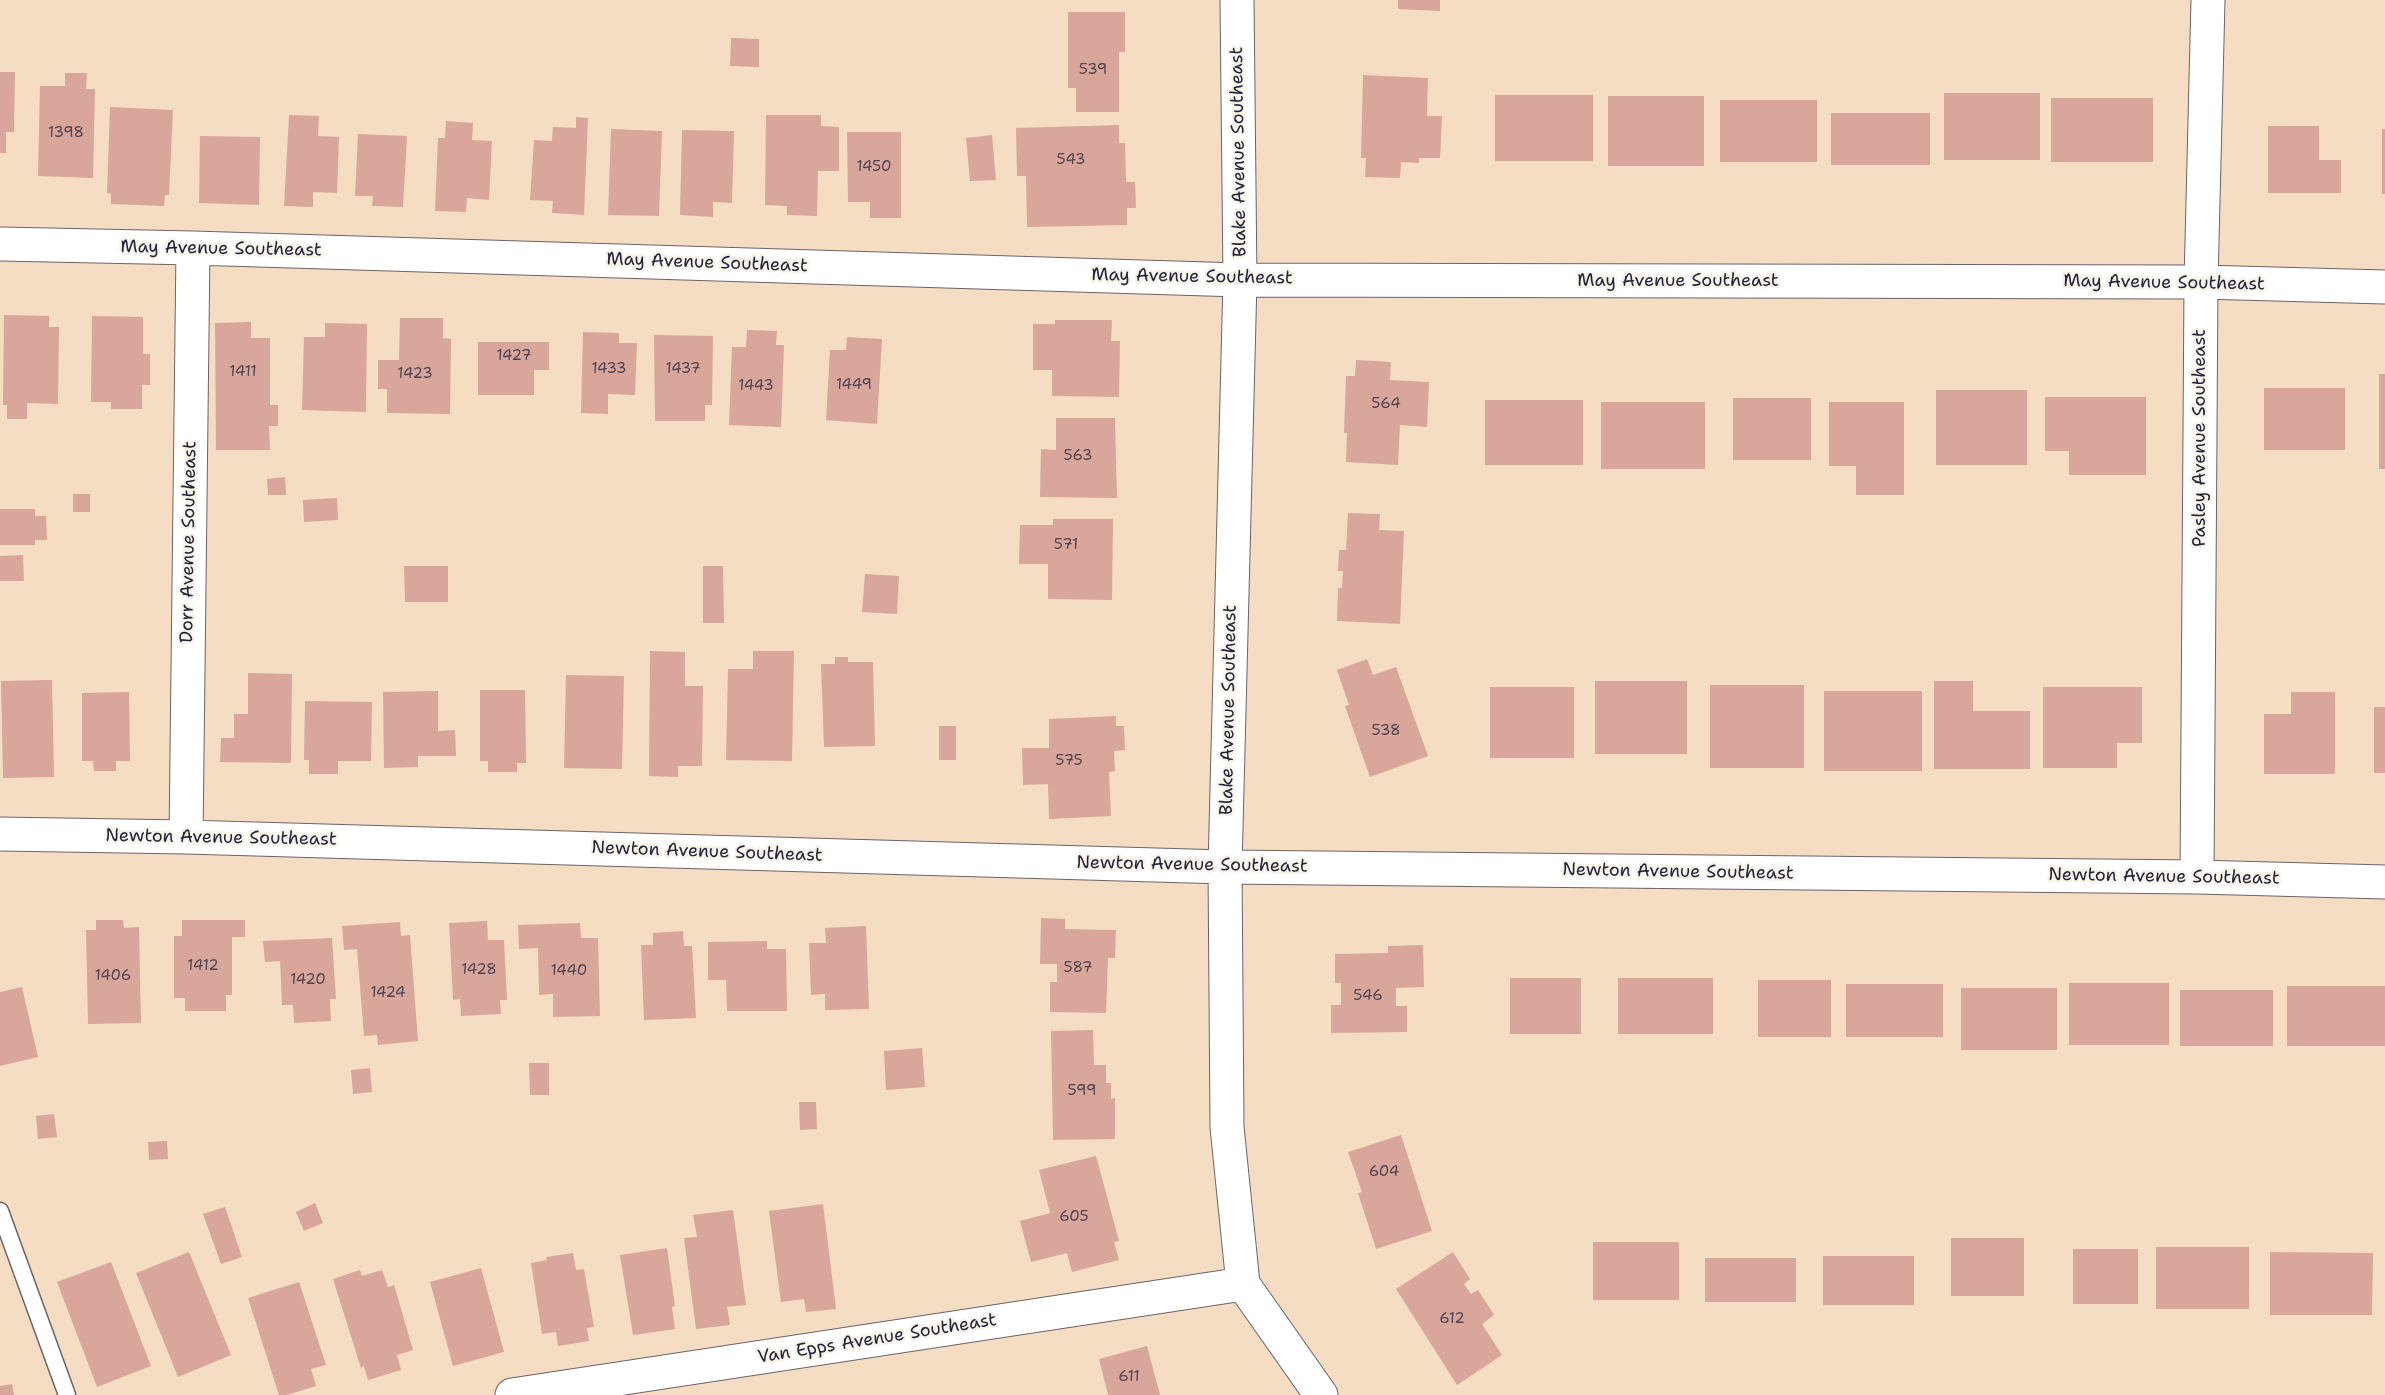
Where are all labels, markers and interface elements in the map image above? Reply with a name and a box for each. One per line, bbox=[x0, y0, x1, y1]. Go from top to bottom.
street label: Blake Avenue Southeast bbox=[1226, 47, 1252, 257]
house number: 539 bbox=[1079, 61, 1107, 79]
house number: 1398 bbox=[48, 124, 84, 142]
house number: 543 bbox=[1057, 151, 1085, 169]
house number: 1450 bbox=[856, 158, 892, 176]
street label: May Avenue Southeast bbox=[120, 236, 322, 262]
street label: May Avenue Southeast bbox=[606, 249, 808, 277]
street label: May Avenue Southeast bbox=[1091, 264, 1293, 290]
street label: May Avenue Southeast bbox=[1577, 270, 1779, 292]
street label: May Avenue Southeast bbox=[2063, 270, 2265, 296]
street label: Pasley Avenue Southeast bbox=[2189, 329, 2211, 547]
house number: 1427 bbox=[497, 347, 531, 365]
house number: 1433 bbox=[591, 360, 627, 378]
house number: 1437 bbox=[666, 360, 700, 378]
house number: 1411 bbox=[229, 363, 257, 381]
house number: 1423 bbox=[397, 365, 433, 383]
house number: 1449 bbox=[836, 376, 872, 394]
house number: 1443 bbox=[738, 377, 774, 395]
house number: 564 bbox=[1371, 395, 1401, 413]
street label: Dorr Avenue Southeast bbox=[176, 441, 202, 643]
house number: 563 bbox=[1063, 447, 1093, 465]
house number: 571 bbox=[1054, 536, 1078, 554]
street label: Blake Avenue Southeast bbox=[1216, 605, 1242, 815]
house number: 538 bbox=[1371, 722, 1401, 740]
house number: 575 bbox=[1055, 752, 1083, 770]
street label: Newton Avenue Southeast bbox=[105, 825, 337, 851]
street label: Newton Avenue Southeast bbox=[591, 837, 823, 867]
street label: Newton Avenue Southeast bbox=[1076, 852, 1308, 878]
street label: Newton Avenue Southeast bbox=[1562, 859, 1794, 885]
street label: Newton Avenue Southeast bbox=[2048, 864, 2280, 890]
house number: 1412 bbox=[187, 957, 219, 975]
house number: 587 bbox=[1064, 959, 1092, 977]
house number: 1428 bbox=[461, 961, 497, 979]
house number: 1440 bbox=[551, 962, 587, 980]
house number: 1406 bbox=[95, 967, 131, 985]
house number: 1420 bbox=[290, 971, 326, 989]
house number: 1424 bbox=[370, 984, 406, 1002]
house number: 546 bbox=[1353, 987, 1383, 1005]
house number: 599 bbox=[1068, 1082, 1096, 1100]
house number: 604 bbox=[1369, 1163, 1399, 1181]
house number: 605 bbox=[1059, 1208, 1089, 1226]
street label: Van Epps Avenue Southeast bbox=[756, 1309, 998, 1369]
house number: 612 bbox=[1439, 1310, 1465, 1328]
house number: 611 bbox=[1118, 1368, 1140, 1386]

